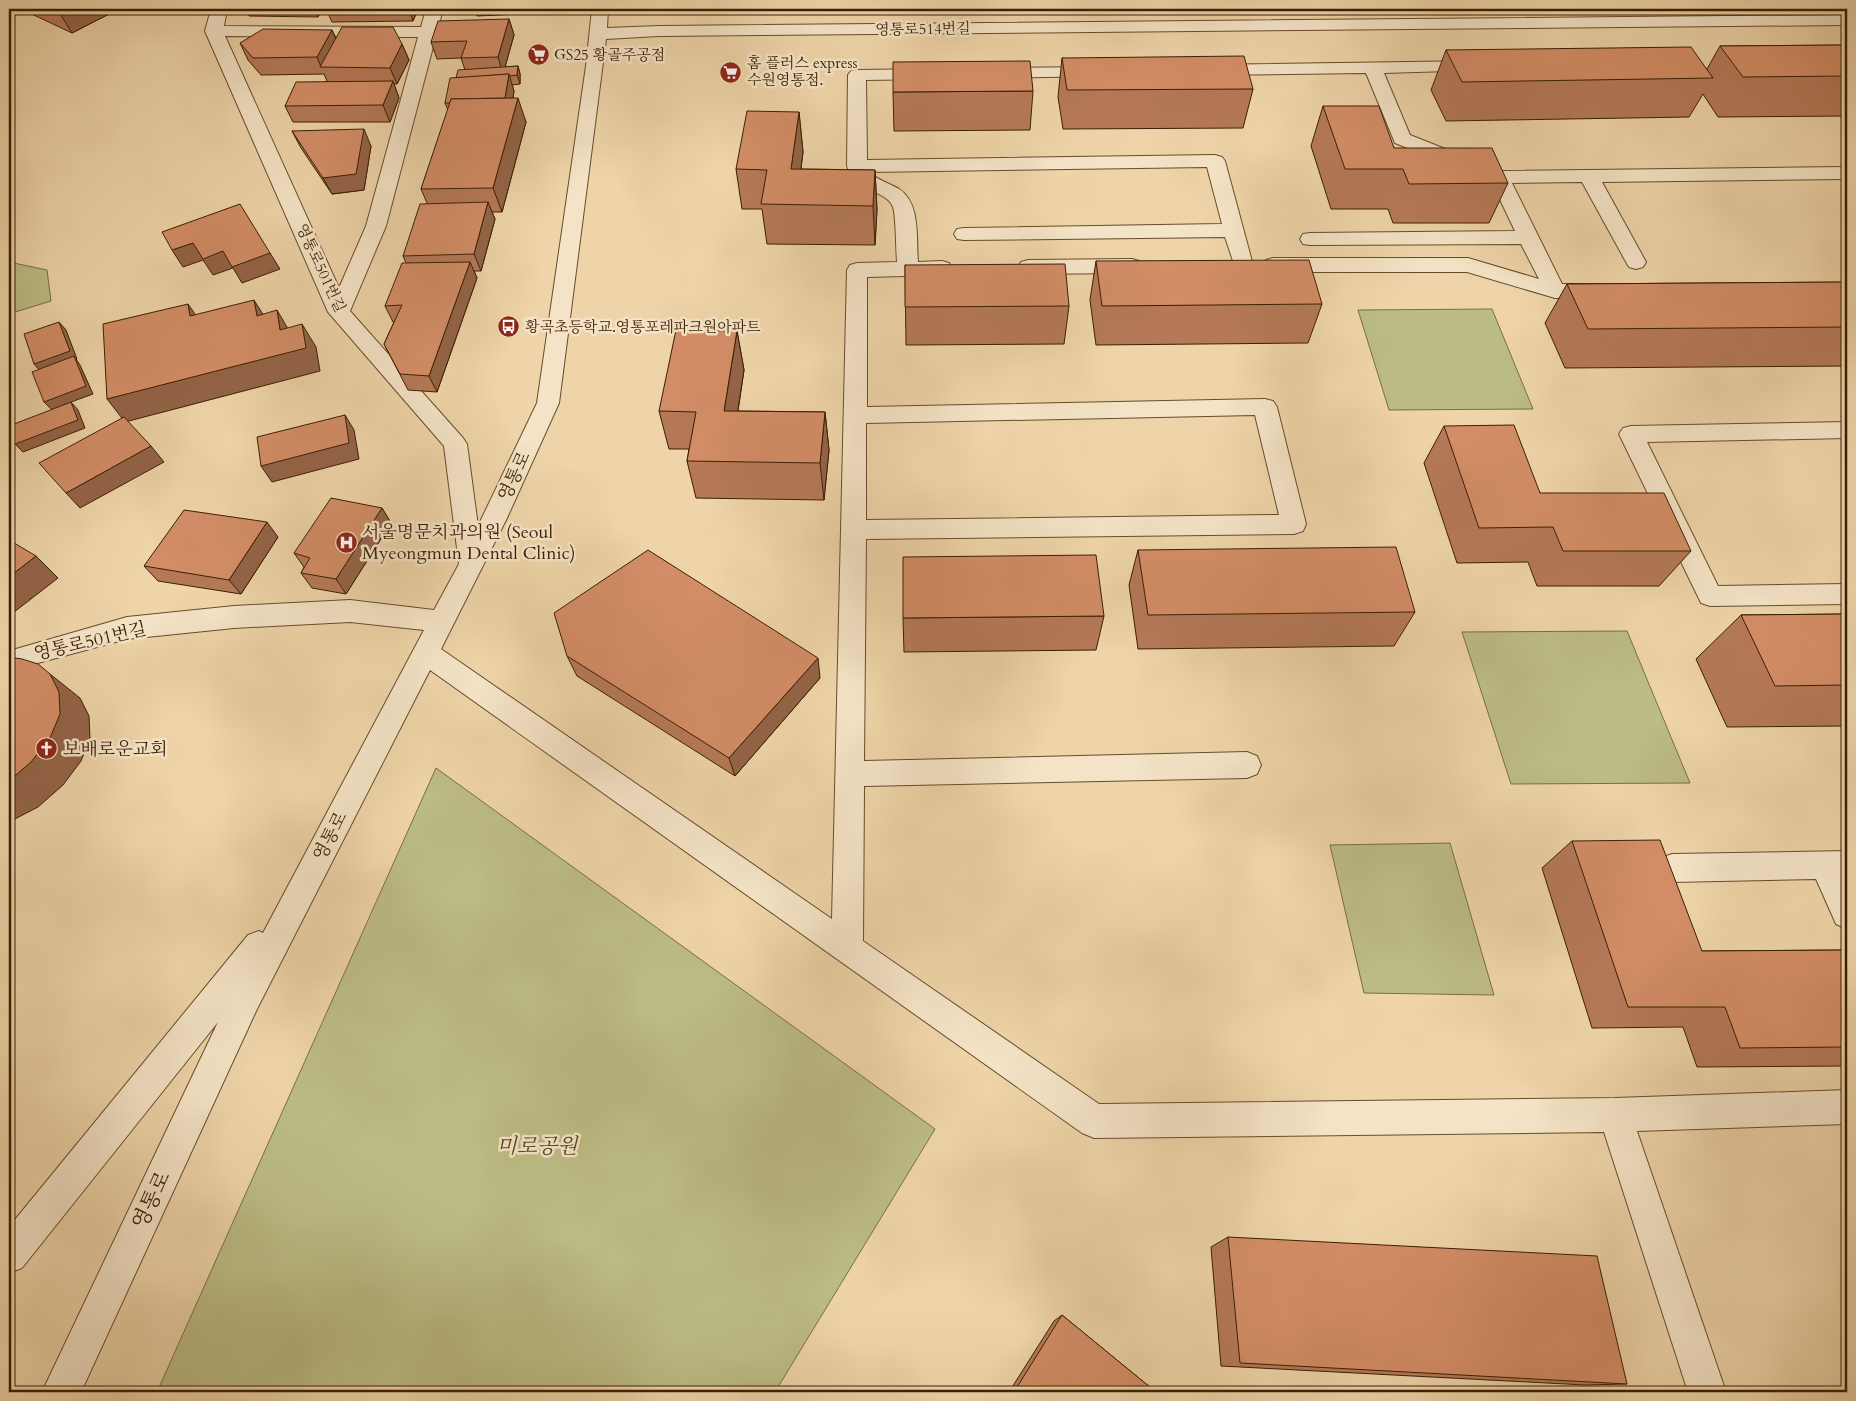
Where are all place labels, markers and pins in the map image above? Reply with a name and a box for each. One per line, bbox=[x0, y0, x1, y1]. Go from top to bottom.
supermarket icon: GS25 황골주공점 bbox=[526, 43, 550, 67]
place label: GS25 황골주공점 bbox=[554, 45, 665, 65]
place label: 홈 플러스 express 수원영통점. bbox=[747, 53, 858, 90]
supermarket icon: 홈 플러스 express 수원영통점. bbox=[719, 60, 743, 84]
bus stop icon: 황곡초등학교.영통포레파크원아파트 bbox=[497, 315, 521, 339]
place label: 황곡초등학교.영통포레파크원아파트 bbox=[525, 317, 761, 337]
place label: 서울명문치과의원 (Seoul Myeongmun Dental Clinic) bbox=[362, 520, 575, 566]
hospital icon: 서울명문치과의원 (Seoul Myeongmun Dental Clinic) bbox=[334, 530, 358, 554]
church icon: 보배로운교회 bbox=[35, 737, 59, 761]
place label: 보배로운교회 bbox=[63, 737, 167, 762]

